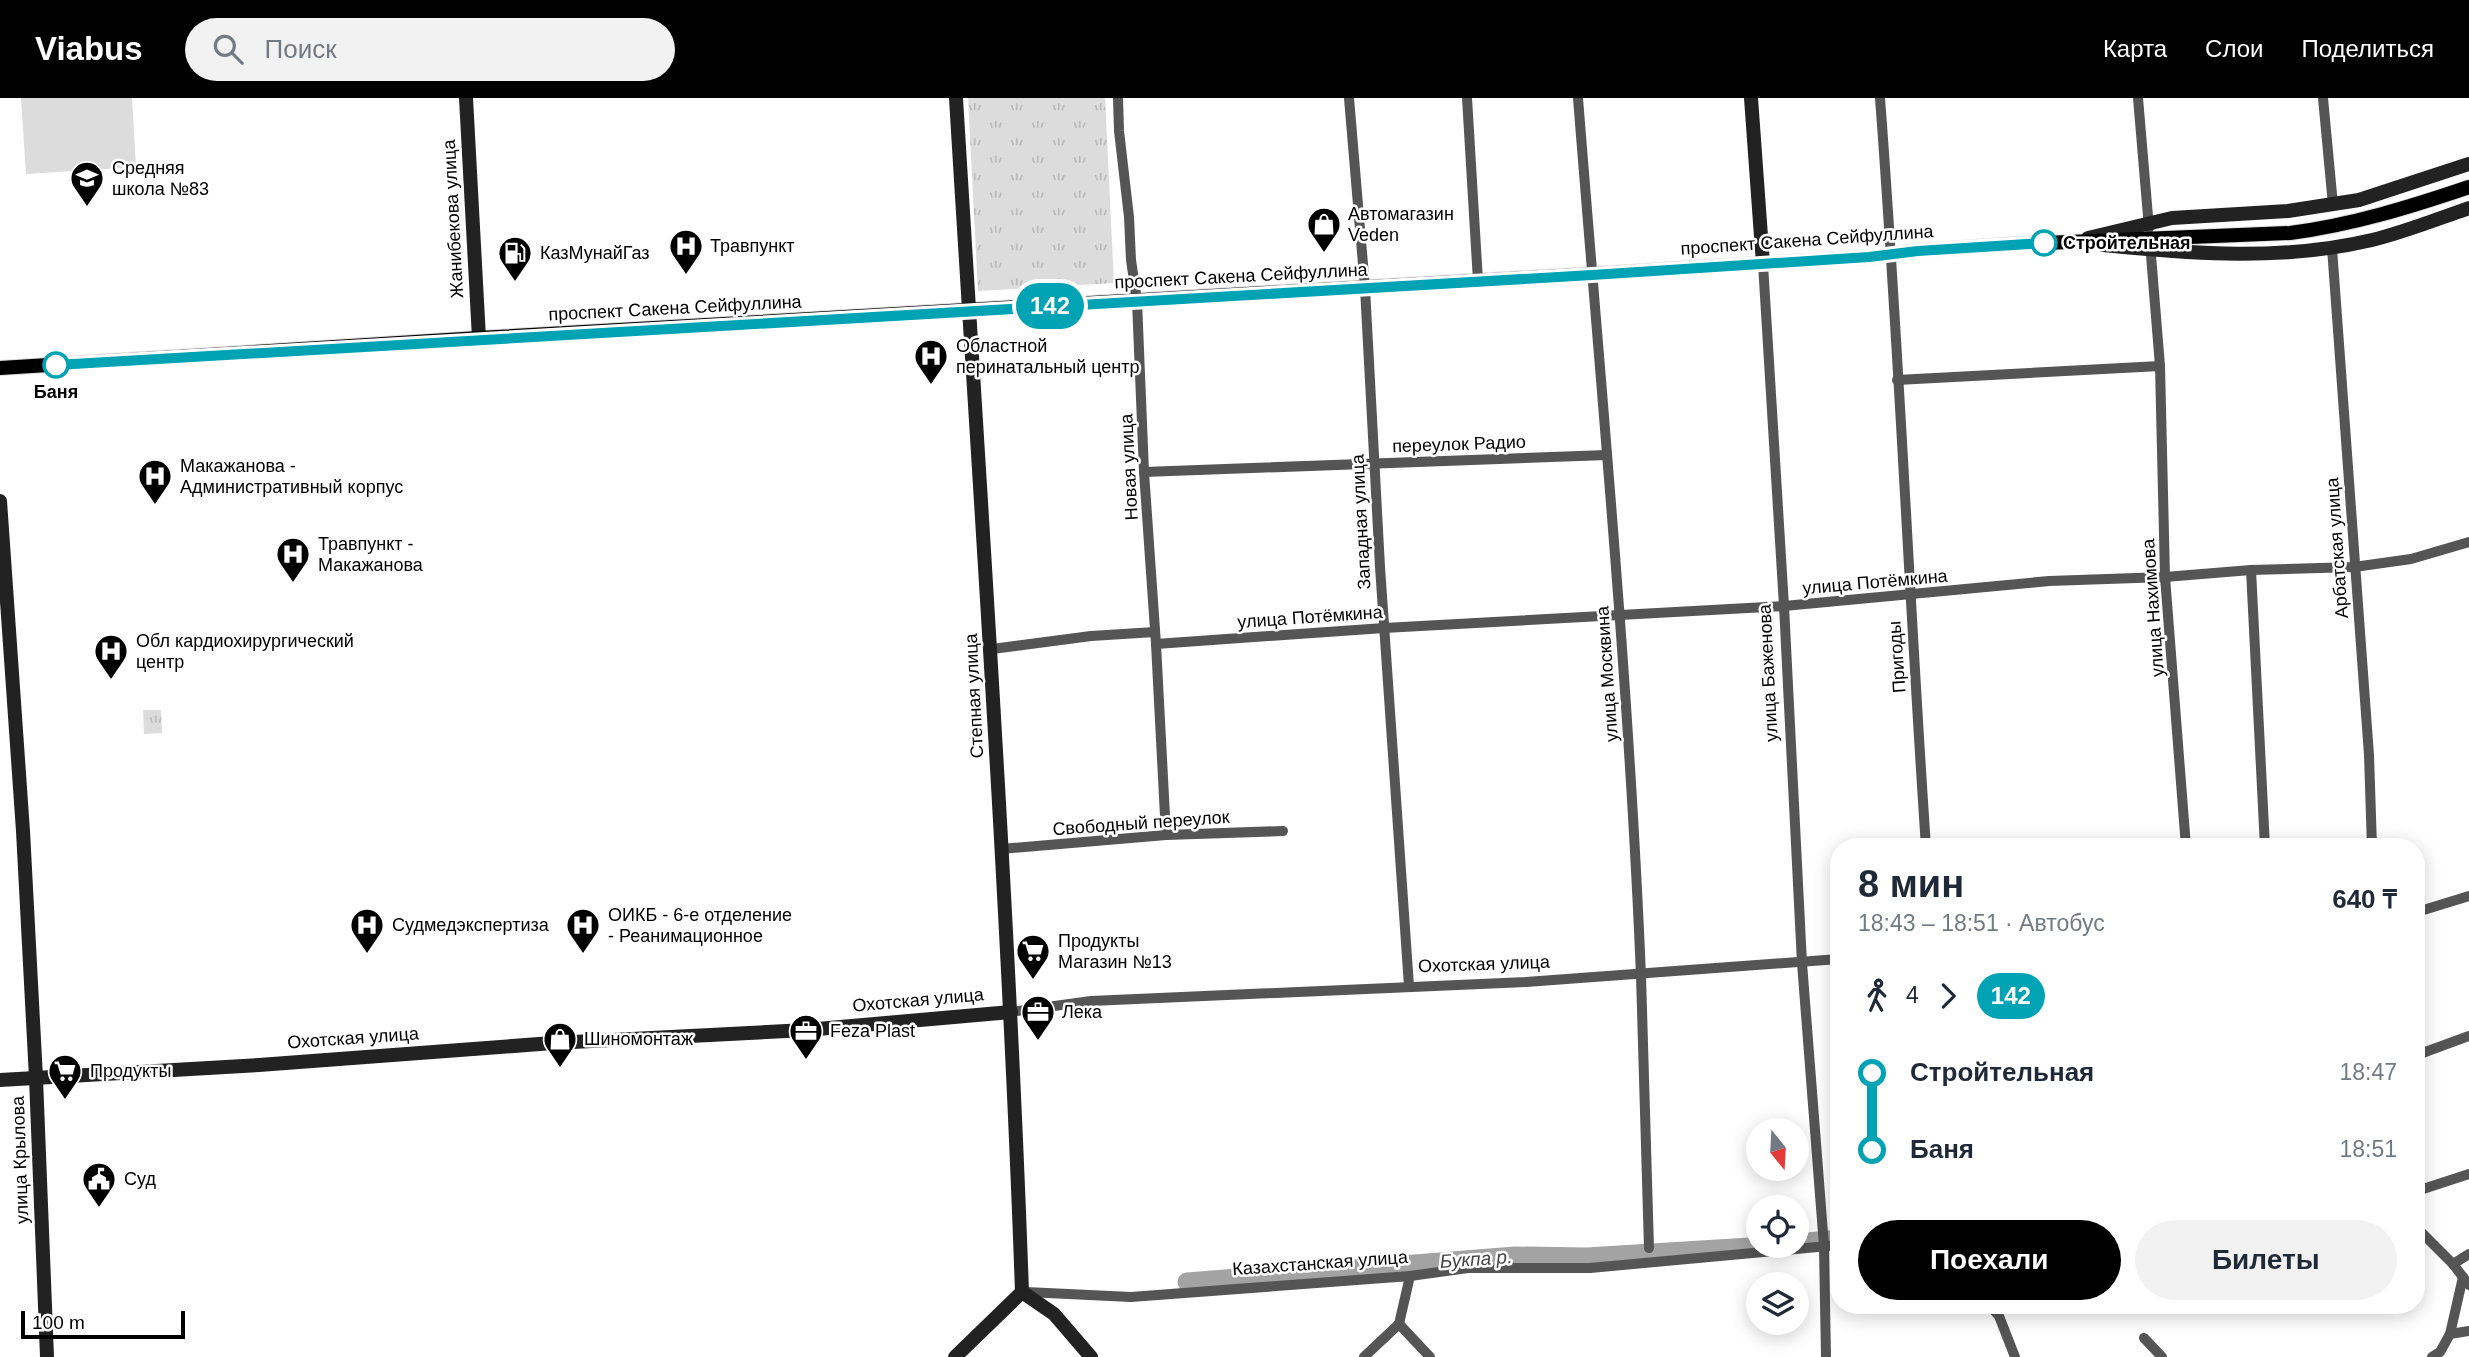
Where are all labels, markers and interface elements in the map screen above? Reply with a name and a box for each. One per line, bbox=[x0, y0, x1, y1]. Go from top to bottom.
search box bbox=[185, 18, 675, 81]
text: Viabus bbox=[35, 30, 143, 67]
icon: search bbox=[209, 30, 247, 68]
text: Поиск bbox=[265, 34, 337, 64]
text: Карта bbox=[2103, 35, 2167, 62]
text: Слои bbox=[2205, 35, 2263, 62]
text: Поделиться bbox=[2301, 35, 2434, 62]
street label: Жанибекова улица bbox=[439, 138, 467, 299]
place label: Средняя школа №83 bbox=[112, 158, 209, 199]
school or university icon: Средняя школа №83 bbox=[68, 159, 106, 208]
place label: Автомагазин Veden bbox=[1348, 204, 1454, 245]
shop icon: Автомагазин Veden bbox=[1305, 205, 1343, 254]
street label: проспект Сакена Сейфуллина bbox=[1680, 221, 1935, 259]
hospital icon: Травпункт bbox=[667, 227, 705, 276]
marker: Стройтельная bbox=[2031, 230, 2057, 256]
place label: Стройтельная bbox=[2063, 233, 2191, 253]
fuel station icon: КазМунайГаз bbox=[496, 234, 534, 283]
place label: Травпункт bbox=[710, 236, 795, 256]
place label: КазМунайГаз bbox=[540, 243, 650, 263]
street label: проспект Сакена Сейфуллина bbox=[1114, 259, 1369, 293]
line badge: 142 bbox=[1010, 283, 1090, 329]
street label: проспект Сакена Сейфуллина bbox=[548, 291, 803, 325]
text: 142 bbox=[1030, 292, 1070, 319]
place label: Областной перинатальный центр bbox=[956, 336, 1140, 377]
hospital icon: Областной перинатальный центр bbox=[912, 337, 950, 386]
marker: Баня bbox=[43, 352, 69, 378]
place label: Баня bbox=[34, 382, 78, 402]
street label: Новая улица bbox=[1116, 412, 1142, 521]
street label: переулок Радио bbox=[1392, 432, 1526, 456]
street label: Западная улица bbox=[1347, 453, 1375, 590]
place label: Макажанова - Административный корпус bbox=[180, 456, 403, 497]
hospital icon: Макажанова - Административный корпус bbox=[136, 457, 174, 506]
street label: Арбатская улица bbox=[2322, 476, 2352, 619]
place label: Травпункт - Макажанова bbox=[318, 534, 424, 575]
hospital icon: Травпункт - Макажанова bbox=[274, 535, 312, 584]
street label: улица Нахимова bbox=[2138, 537, 2168, 678]
street label: улица Потёмкина bbox=[1802, 566, 1949, 598]
street label: улица Потёмкина bbox=[1237, 602, 1384, 632]
street label: улица Баженова bbox=[1754, 603, 1782, 742]
street label: улица Москвина bbox=[1592, 604, 1622, 743]
street label: Пригоды bbox=[1885, 620, 1909, 694]
place label: Обл кардиохирургический центр bbox=[136, 631, 354, 672]
hospital icon: Обл кардиохирургический центр bbox=[92, 632, 130, 681]
street label: Степная улица bbox=[961, 632, 987, 759]
street label: Свободный переулок bbox=[1052, 807, 1230, 839]
text: 8 мин bbox=[1858, 863, 1964, 905]
text: 640 ₸ bbox=[2332, 884, 2397, 914]
place label: ОИКБ - 6-е отделение - Реанимационное bbox=[608, 905, 792, 946]
hospital icon: Судмедэкспертиза bbox=[348, 906, 386, 955]
hospital icon: ОИКБ - 6-е отделение - Реанимационное bbox=[564, 906, 602, 955]
text: 18:43 – 18:51 · Автобус bbox=[1858, 910, 2105, 936]
place label: Судмедэкспертиза bbox=[392, 915, 550, 935]
place label: Продукты Магазин №13 bbox=[1058, 931, 1172, 972]
supermarket icon: Продукты Магазин №13 bbox=[1014, 932, 1052, 981]
street label: Охотская улица bbox=[1418, 952, 1551, 976]
icon: walk bbox=[1858, 977, 1896, 1015]
icon: forward bbox=[1929, 977, 1967, 1015]
text: 4 bbox=[1906, 982, 1919, 1008]
text: 142 bbox=[1991, 982, 2031, 1009]
street label: Охотская улица bbox=[851, 984, 985, 1016]
office icon: Лека bbox=[1019, 993, 1057, 1042]
place label: Лека bbox=[1062, 1002, 1103, 1022]
office icon: Feza Plast bbox=[787, 1012, 825, 1061]
shop icon: Шиномонтаж bbox=[541, 1020, 579, 1069]
place label: Feza Plast bbox=[830, 1021, 915, 1041]
street label: Охотская улица bbox=[287, 1023, 420, 1053]
place label: Шиномонтаж bbox=[584, 1029, 693, 1049]
supermarket icon: Продукты bbox=[46, 1052, 84, 1101]
text: Стройтельная bbox=[1910, 1057, 2094, 1087]
text: 18:47 bbox=[2339, 1059, 2397, 1085]
place label: Продукты bbox=[90, 1061, 171, 1081]
street label: улица Крылова bbox=[8, 1095, 32, 1224]
north arrow bbox=[1746, 1118, 1810, 1181]
map controls bbox=[1746, 1118, 1809, 1335]
text: Баня bbox=[1910, 1134, 1974, 1164]
text: 18:51 bbox=[2339, 1136, 2397, 1162]
public building icon: Суд bbox=[80, 1160, 118, 1209]
place label: Суд bbox=[124, 1169, 156, 1189]
button: locate bbox=[1746, 1195, 1809, 1258]
button: Поехали bbox=[1858, 1220, 2121, 1300]
button: Билеты bbox=[2135, 1220, 2397, 1300]
water label: Букпа р. bbox=[1439, 1246, 1513, 1272]
street label: Казахстанская улица bbox=[1232, 1247, 1409, 1279]
button: layers bbox=[1746, 1272, 1809, 1335]
scale bar bbox=[21, 1308, 186, 1340]
text: 100 m bbox=[32, 1312, 85, 1333]

